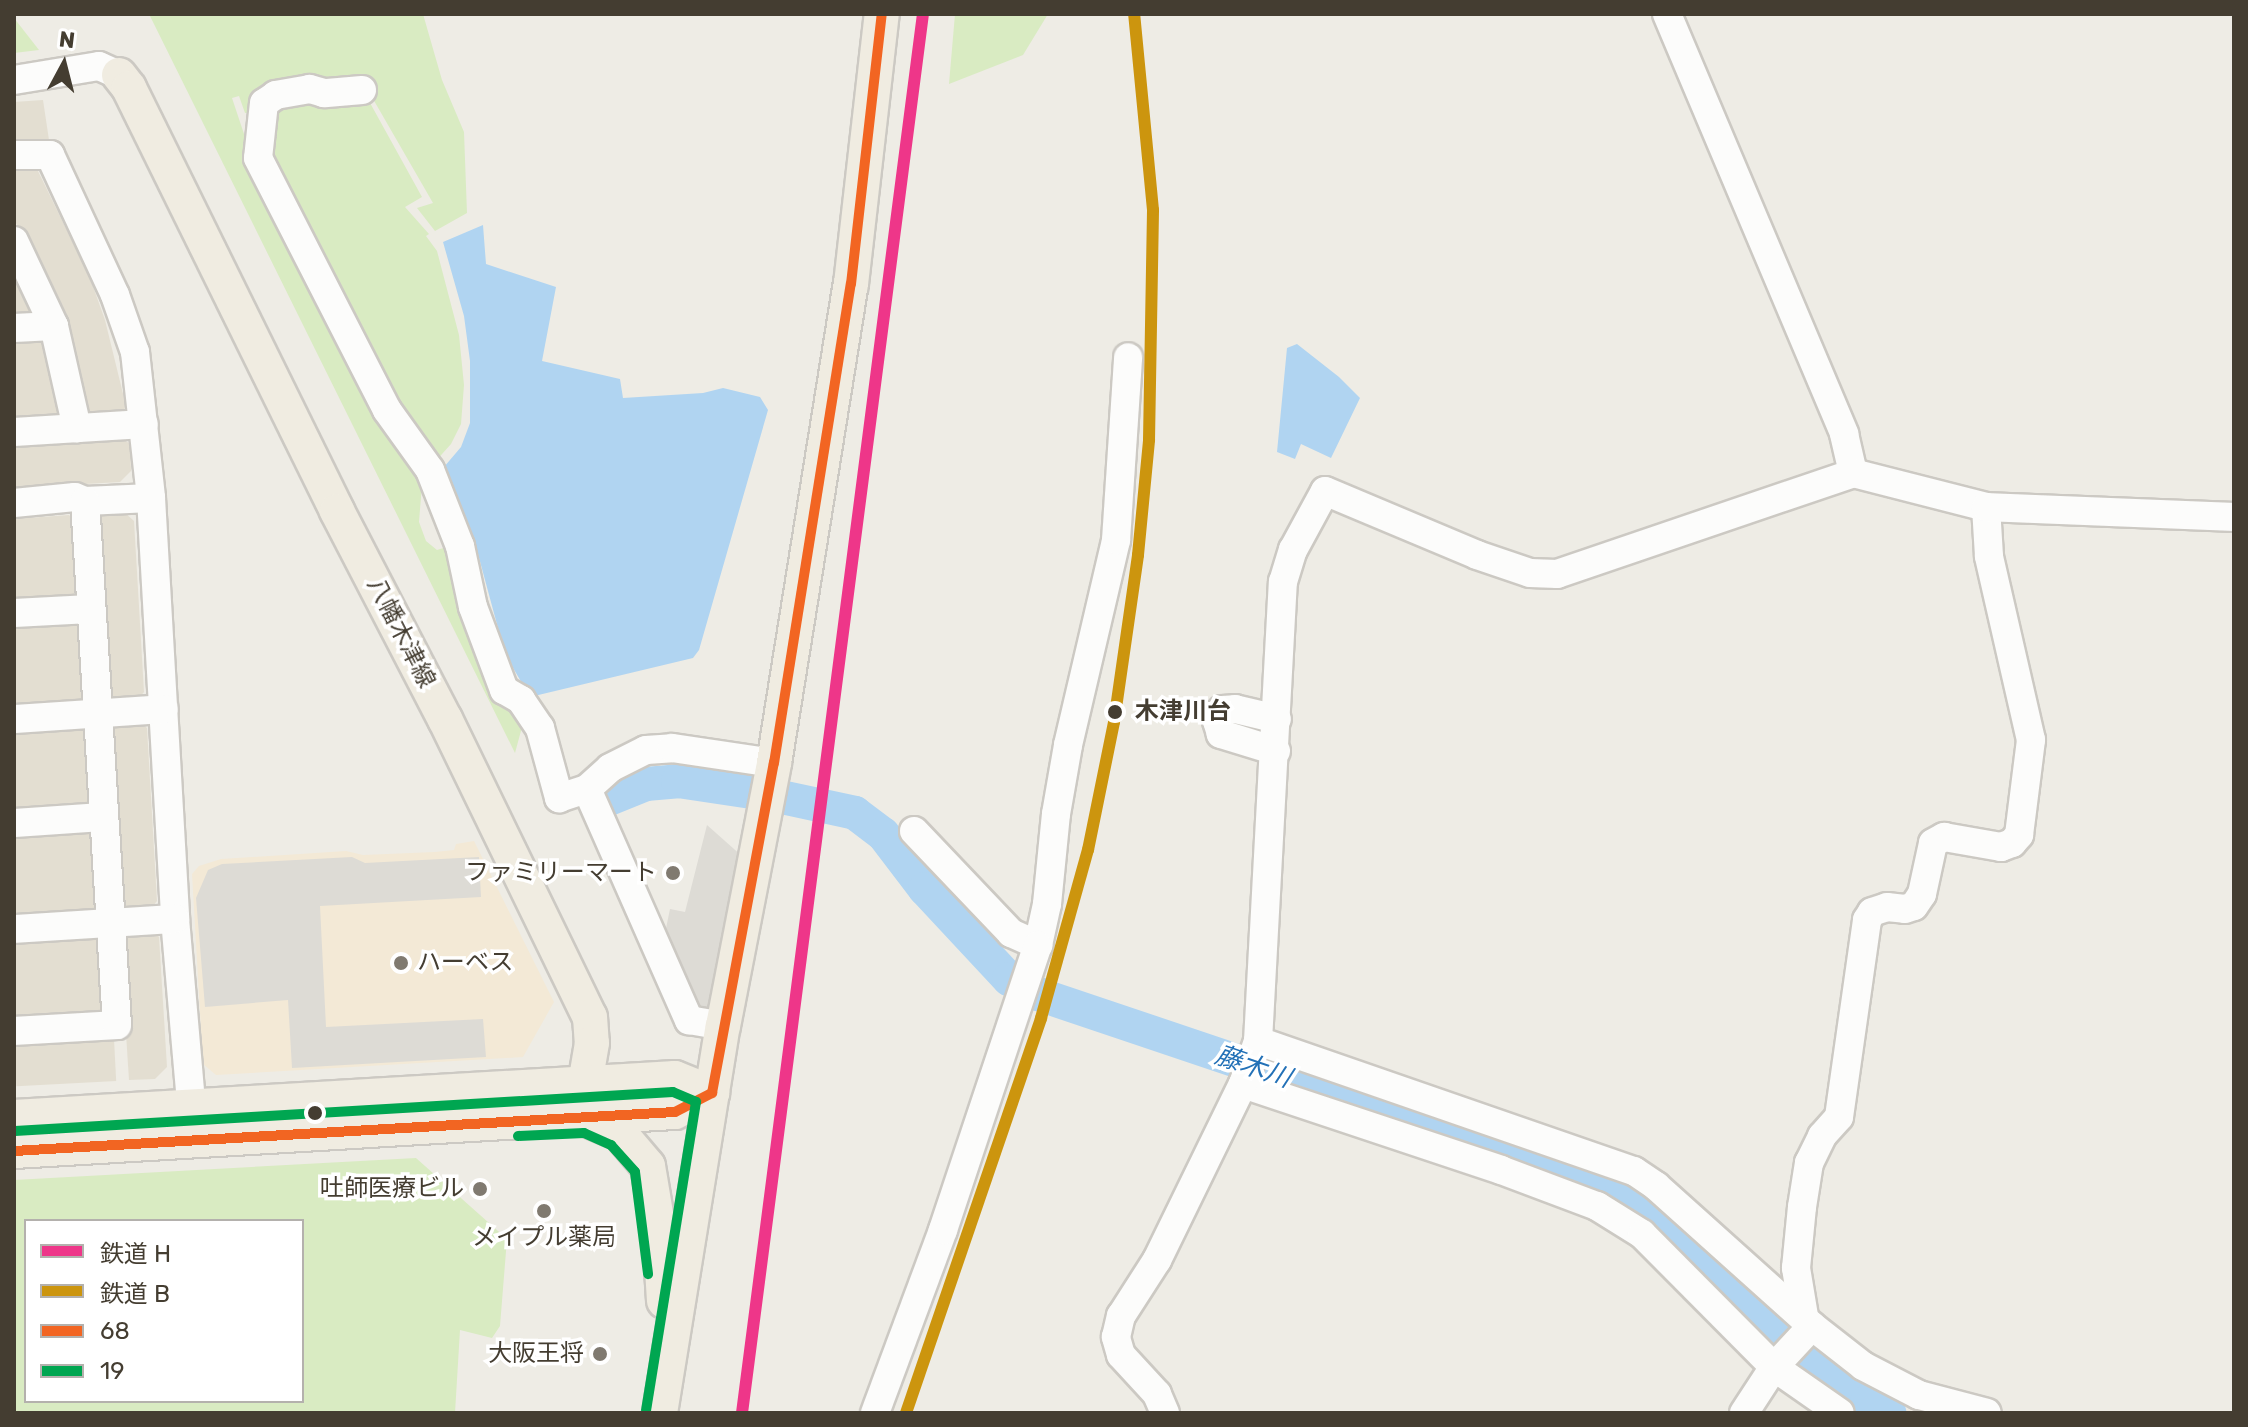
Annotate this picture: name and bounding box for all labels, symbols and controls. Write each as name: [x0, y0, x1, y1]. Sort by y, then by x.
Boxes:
north arrow: [24, 24, 104, 104]
text: N: [57, 25, 76, 54]
street label: 八幡木津線: [361, 573, 441, 693]
place label: 木津川台: [1135, 698, 1231, 726]
marker: 木津川台: [1102, 699, 1128, 725]
place label: ファミリーマート: [465, 859, 657, 887]
marker: ファミリーマート: [664, 864, 682, 882]
place label: ハーベス: [417, 949, 513, 977]
marker: ハーベス: [392, 954, 410, 972]
water label: 藤木川: [1211, 1040, 1295, 1094]
unlabelled marker: [307, 1105, 323, 1121]
place label: 吐師医療ビル: [320, 1175, 464, 1203]
marker: 吐師医療ビル: [471, 1180, 489, 1198]
marker: メイプル薬局: [535, 1202, 553, 1220]
legend: [24, 1219, 304, 1403]
place label: メイプル薬局: [472, 1224, 616, 1252]
text: 鉄道 H: [100, 1240, 171, 1268]
text: 鉄道 B: [100, 1280, 170, 1308]
text: 68: [100, 1317, 130, 1345]
place label: 大阪王将: [488, 1340, 584, 1368]
marker: 大阪王将: [591, 1345, 609, 1363]
text: 19: [100, 1357, 125, 1385]

